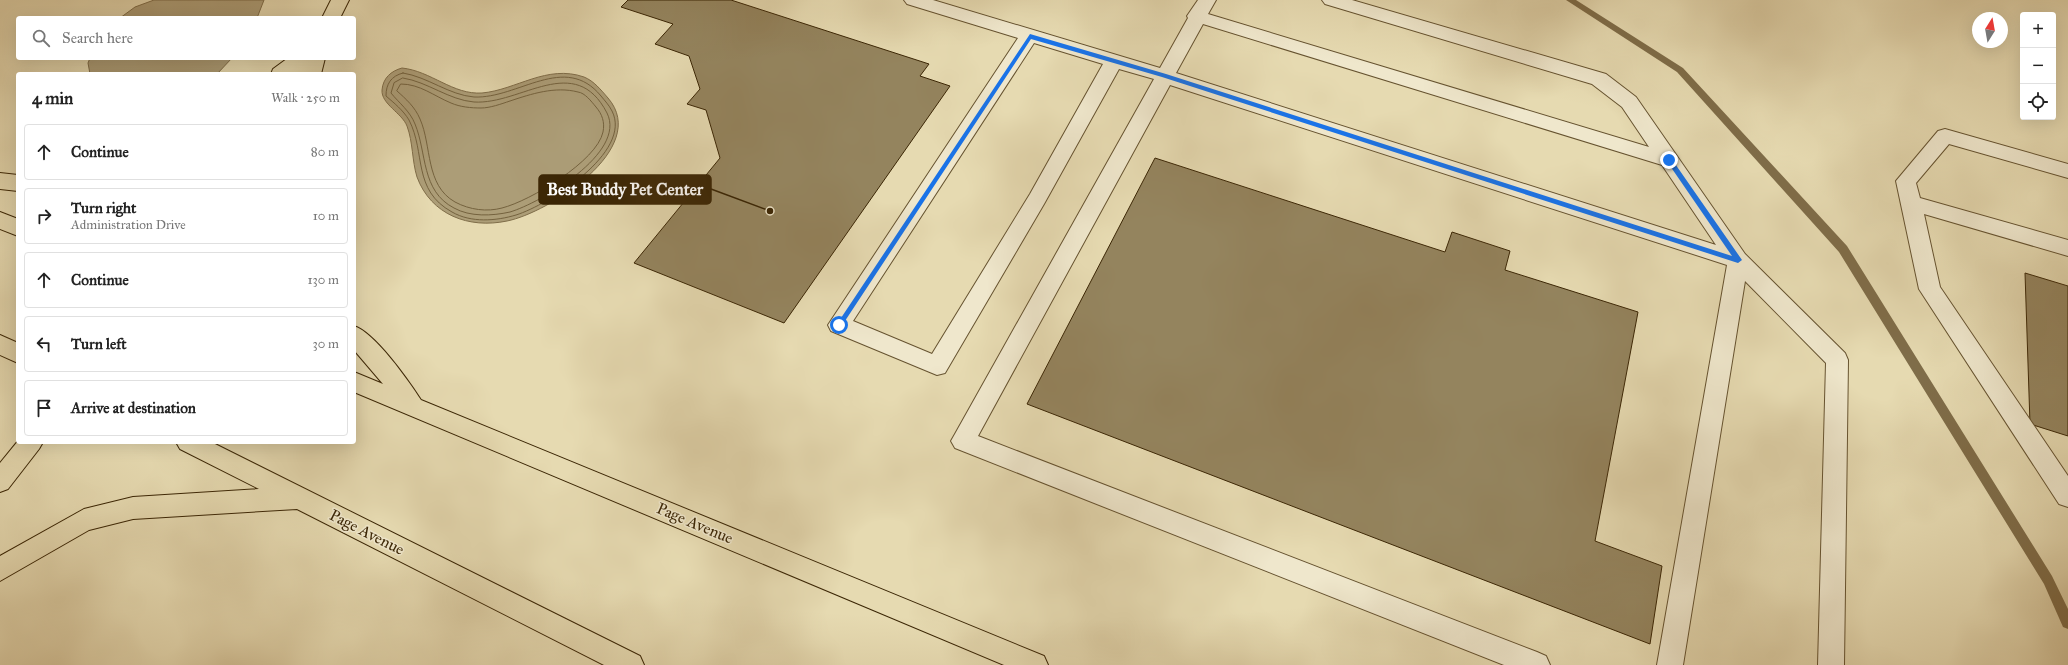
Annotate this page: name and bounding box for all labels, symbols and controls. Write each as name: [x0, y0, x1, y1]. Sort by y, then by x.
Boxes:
north arrow: [1972, 12, 2008, 48]
map controls: [2020, 12, 2056, 120]
button: +: [2020, 12, 2056, 48]
search box: [16, 16, 356, 60]
icon: search: [30, 27, 52, 49]
text: Search here: [62, 29, 133, 47]
button: −: [2020, 48, 2056, 84]
button: locate: [2020, 84, 2056, 120]
text: 4 min: [32, 88, 73, 109]
text: Walk · 250 m: [271, 90, 340, 106]
icon: ahead: [33, 141, 55, 163]
text: Continue: [71, 143, 129, 161]
text: 80 m: [311, 144, 339, 160]
route end: [1660, 151, 1678, 169]
callout: Best Buddy Pet Center: [539, 175, 711, 204]
text: Best Buddy Pet Center: [547, 179, 704, 200]
text: Turn right: [71, 199, 136, 217]
icon: right: [33, 205, 55, 227]
text: 10 m: [313, 208, 339, 224]
text: Administration Drive: [71, 217, 186, 233]
icon: ahead: [33, 269, 55, 291]
text: Continue: [71, 271, 129, 289]
text: 130 m: [307, 272, 339, 288]
route start: [830, 316, 848, 334]
icon: left: [33, 333, 55, 355]
text: Turn left: [71, 335, 127, 353]
text: 30 m: [313, 336, 339, 352]
icon: arrive: [33, 397, 55, 419]
text: Arrive at destination: [71, 399, 196, 417]
street label: Page Avenue: [654, 498, 736, 549]
street label: Page Avenue: [326, 505, 408, 560]

